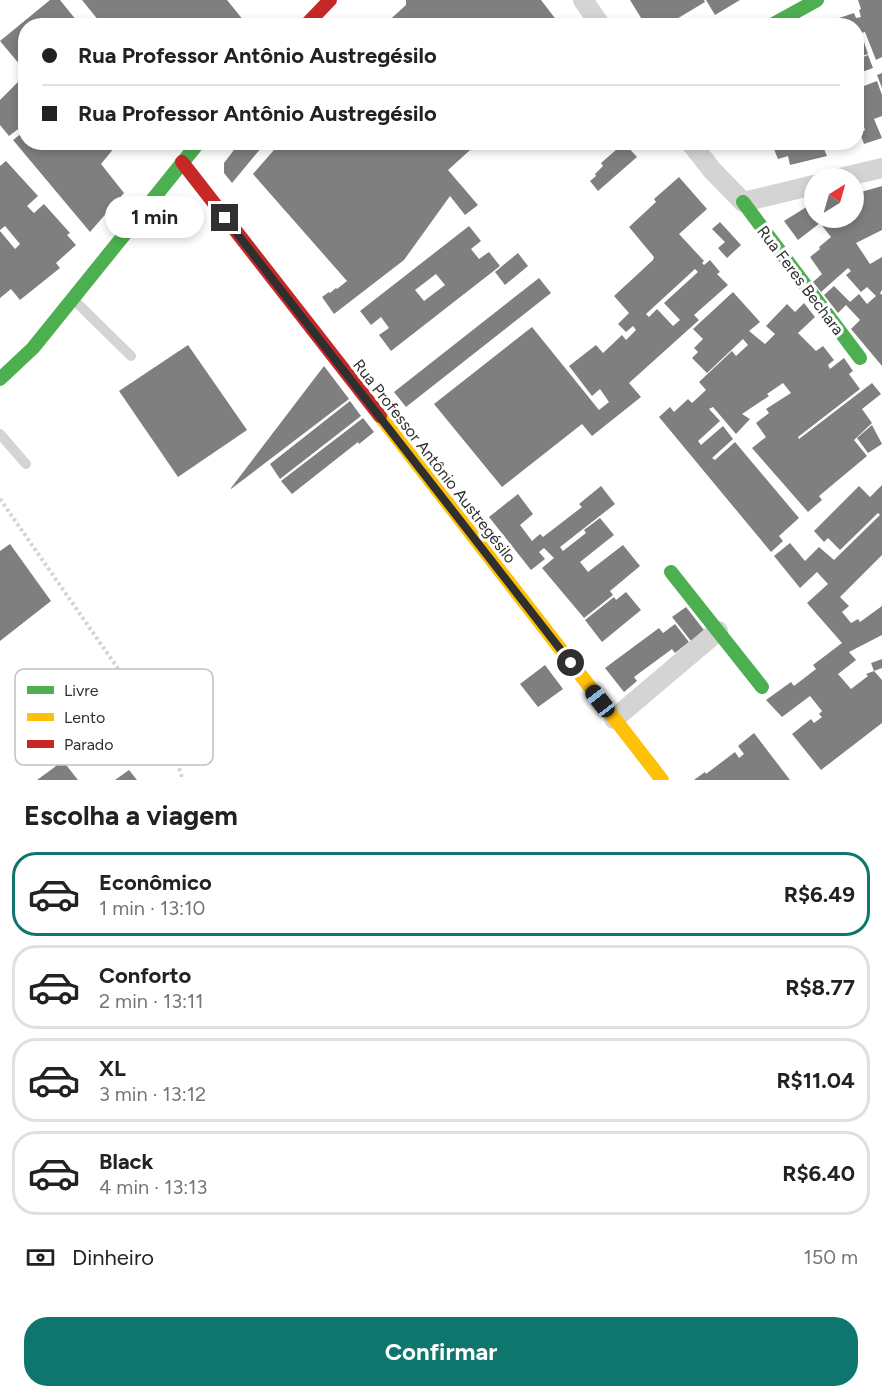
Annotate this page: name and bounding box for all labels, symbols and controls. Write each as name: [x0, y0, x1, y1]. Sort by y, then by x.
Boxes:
text: Rua Professor Antônio Austregésilo: [78, 42, 437, 69]
text: Rua Professor Antônio Austregésilo: [78, 100, 437, 127]
north arrow: [804, 168, 864, 228]
map controls: [804, 168, 864, 228]
callout: 1 min: [105, 197, 204, 239]
route end: [211, 204, 238, 231]
text: 1 min: [131, 205, 178, 229]
street label: Rua Feres Bechara: [753, 222, 848, 339]
street label: Rua Professor Antônio Austregésilo: [349, 356, 520, 567]
route start: [557, 649, 584, 676]
legend: [15, 669, 213, 765]
text: Livre: [64, 681, 99, 700]
car: [582, 681, 618, 721]
text: Lento: [64, 708, 105, 727]
text: Parado: [64, 735, 114, 754]
text: Escolha a viagem: [24, 799, 238, 832]
icon: car: [27, 867, 81, 921]
text: Econômico: [99, 869, 212, 896]
text: R$6.49: [784, 881, 855, 908]
text: 1 min · 13:10: [99, 896, 205, 920]
icon: car: [27, 960, 81, 1014]
text: Conforto: [99, 962, 191, 989]
text: R$8.77: [785, 974, 855, 1001]
text: 2 min · 13:11: [99, 989, 204, 1013]
icon: car: [27, 1053, 81, 1107]
text: XL: [99, 1055, 126, 1082]
text: R$11.04: [776, 1067, 855, 1094]
text: 3 min · 13:12: [99, 1082, 206, 1106]
icon: car: [27, 1146, 81, 1200]
text: Black: [99, 1148, 153, 1175]
text: R$6.40: [782, 1160, 855, 1187]
text: 4 min · 13:13: [99, 1175, 207, 1199]
icon: cash: [24, 1241, 57, 1274]
text: Dinheiro: [72, 1244, 154, 1271]
text: 150 m: [803, 1245, 858, 1269]
button: Confirmar: [24, 1317, 858, 1386]

